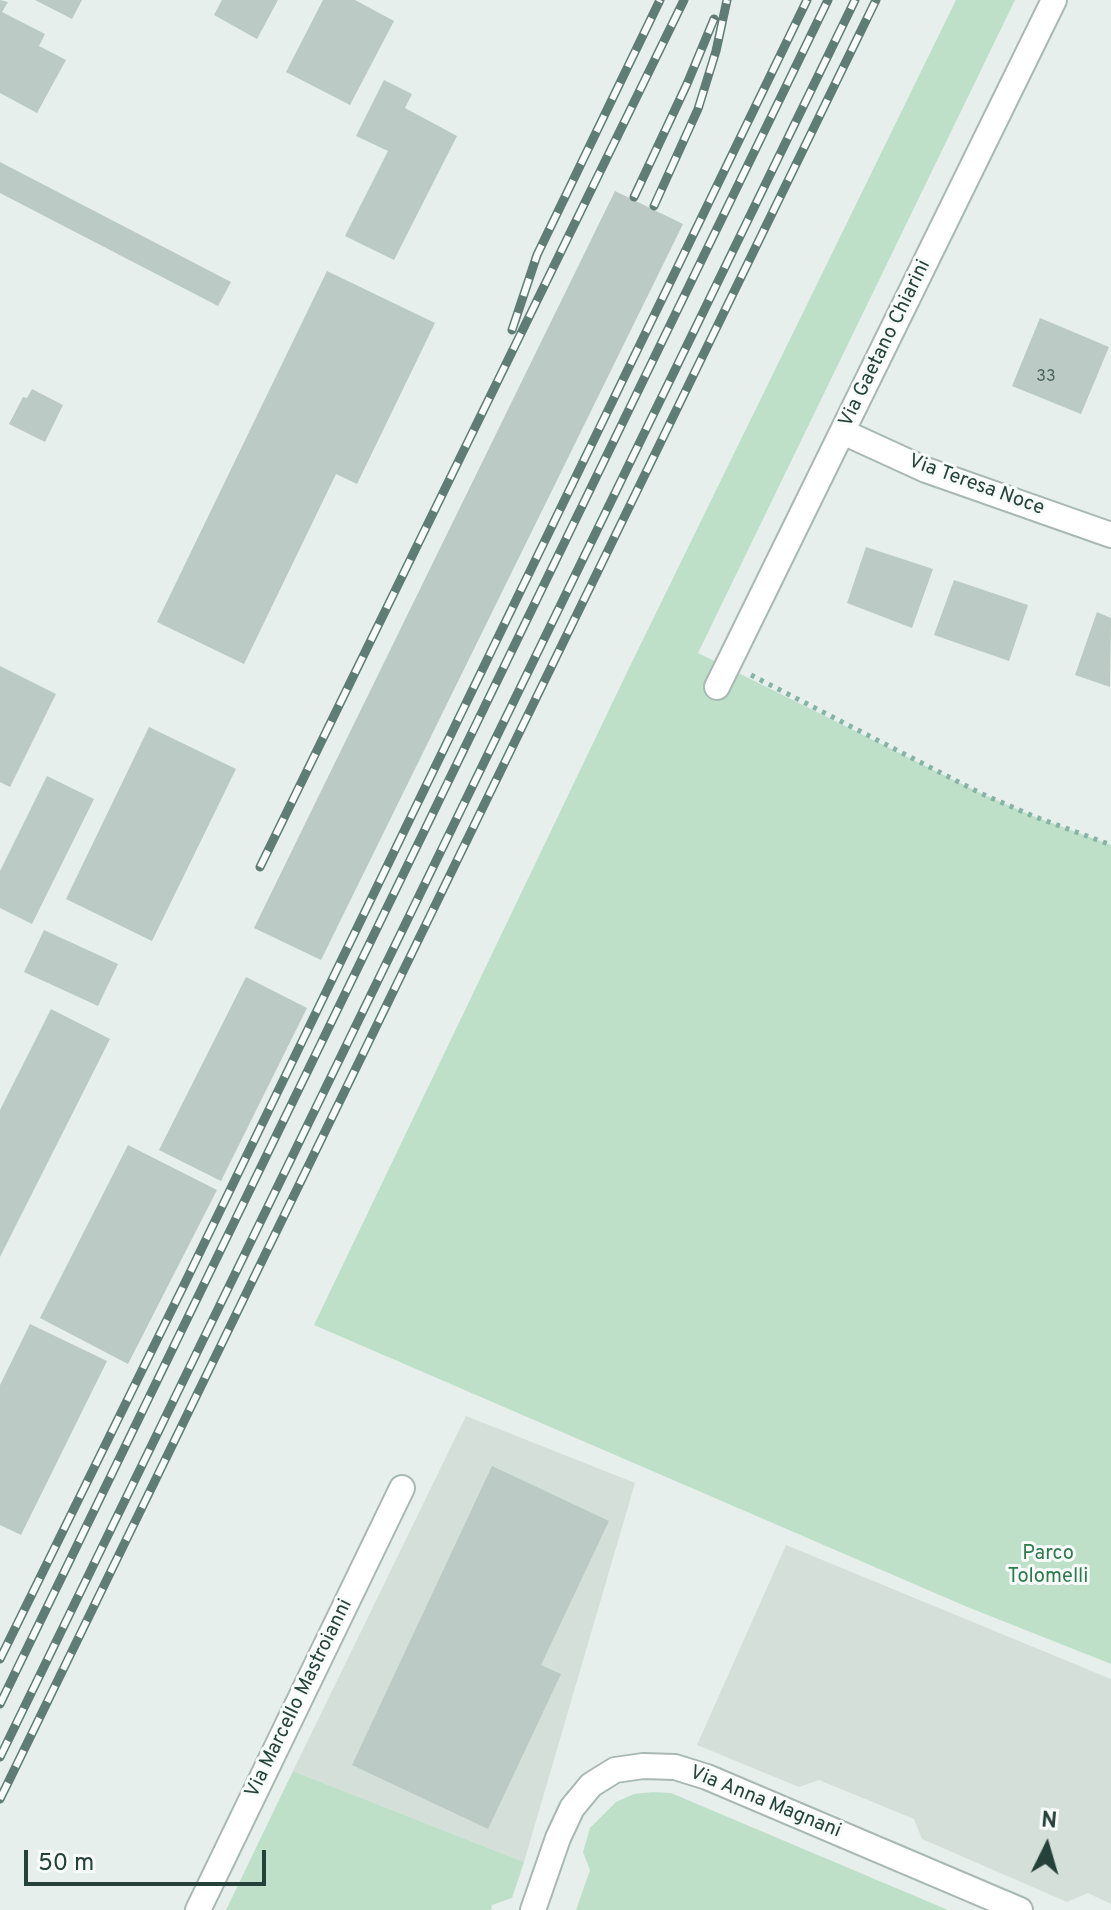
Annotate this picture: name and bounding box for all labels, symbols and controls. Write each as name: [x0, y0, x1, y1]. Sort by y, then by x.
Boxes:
street label: Via Gaetano Chiarini: [835, 256, 937, 432]
house number: 33: [1036, 368, 1056, 388]
street label: Via Teresa Noce: [905, 450, 1047, 522]
park label: Parco Tolomelli: [1008, 1543, 1088, 1590]
street label: Via Marcello Mastroianni: [241, 1596, 359, 1802]
street label: Via Anna Magnani: [686, 1762, 844, 1844]
north arrow: [1007, 1806, 1087, 1886]
text: N: [1040, 1807, 1058, 1836]
scale bar: [28, 1834, 270, 1884]
text: 50 m: [38, 1849, 94, 1879]

